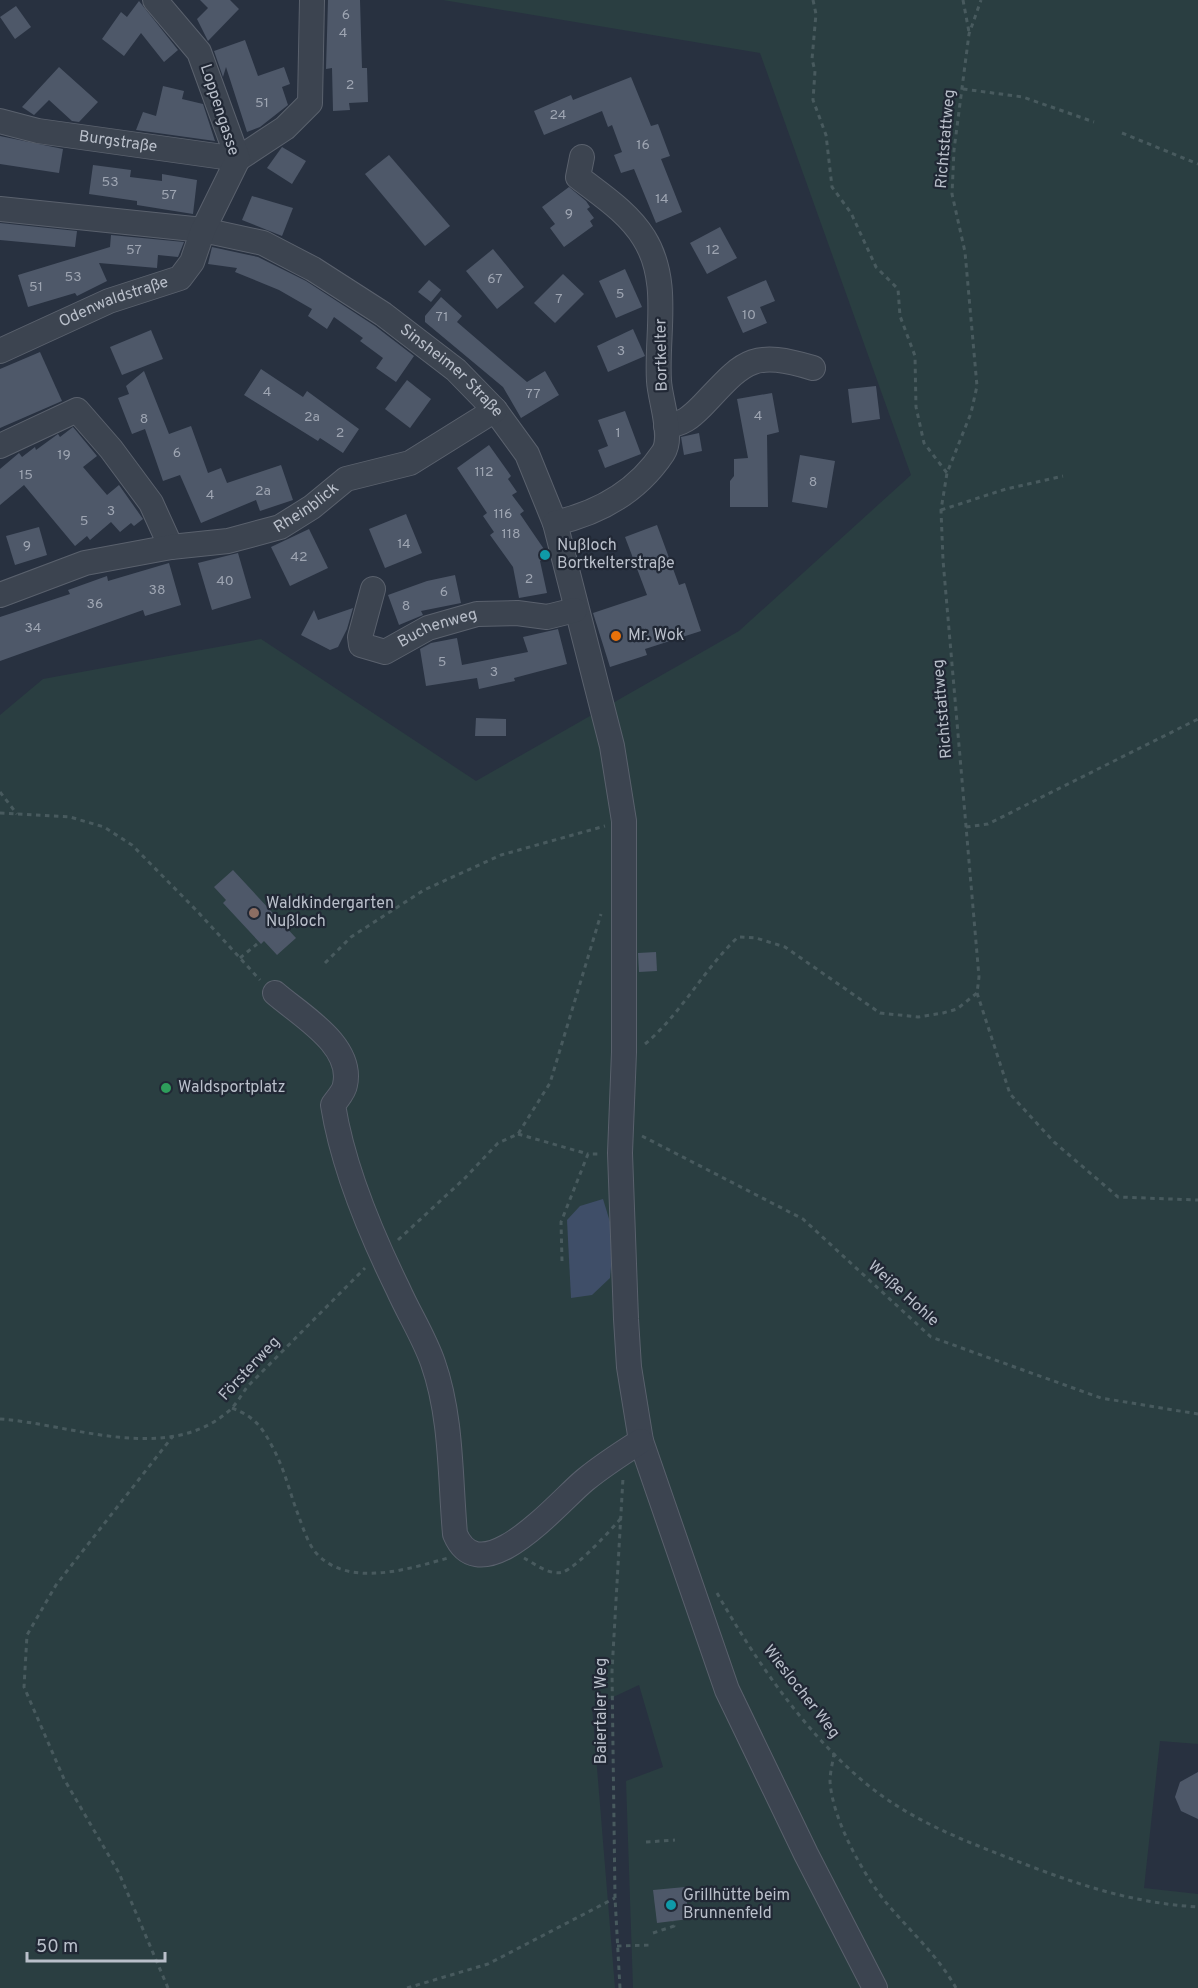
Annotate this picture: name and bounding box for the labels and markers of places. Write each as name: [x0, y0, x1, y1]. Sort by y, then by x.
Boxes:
place label: Nußloch Bortkelterstraße: [557, 536, 675, 574]
marker: Nußloch Bortkelterstraße: [538, 548, 552, 562]
place label: Mr. Wok: [628, 626, 684, 646]
marker: Mr. Wok: [609, 629, 623, 643]
place label: Waldkindergarten Nußloch: [266, 894, 394, 932]
marker: Waldkindergarten Nußloch: [247, 906, 261, 920]
place label: Waldsportplatz: [178, 1078, 286, 1098]
marker: Waldsportplatz: [159, 1081, 173, 1095]
place label: Grillhütte beim Brunnenfeld: [683, 1886, 790, 1924]
marker: Grillhütte beim Brunnenfeld: [664, 1898, 678, 1912]

